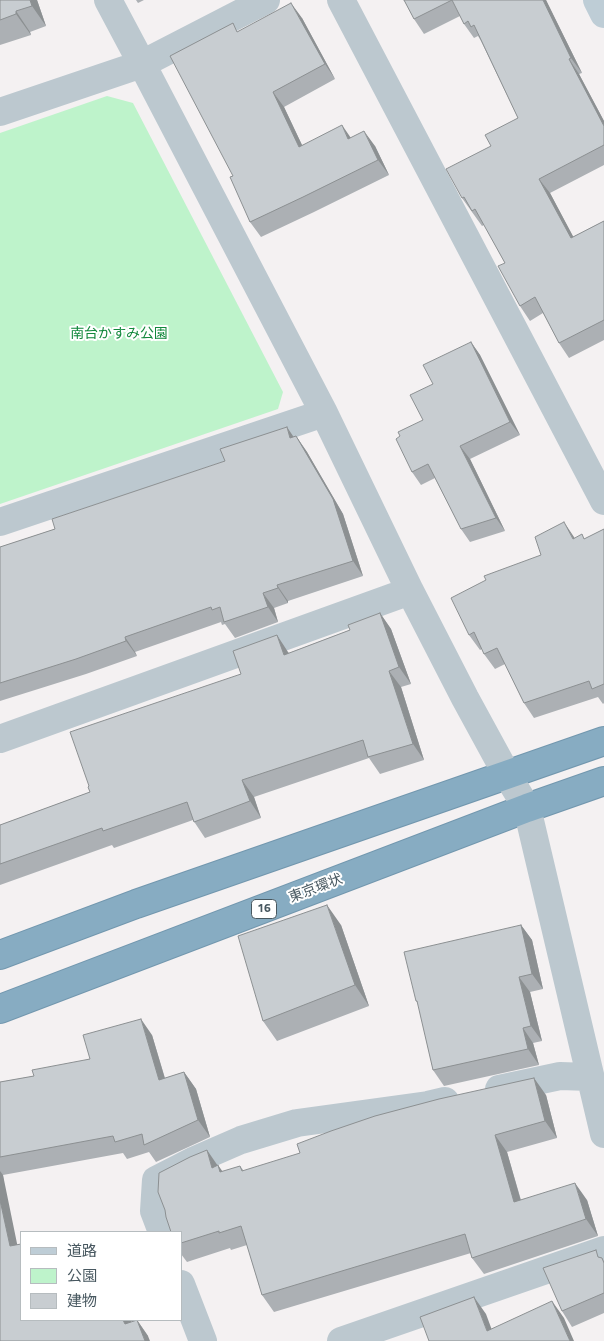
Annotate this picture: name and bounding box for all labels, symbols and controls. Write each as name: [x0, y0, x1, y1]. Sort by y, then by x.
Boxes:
park label: 南台かすみ公園: [70, 327, 168, 343]
street label: 東京環状: [287, 871, 345, 907]
road number: 16: [252, 900, 276, 919]
legend: [20, 1231, 182, 1321]
text: 道路: [67, 1239, 97, 1262]
text: 公園: [67, 1264, 97, 1287]
text: 建物: [67, 1289, 97, 1312]

